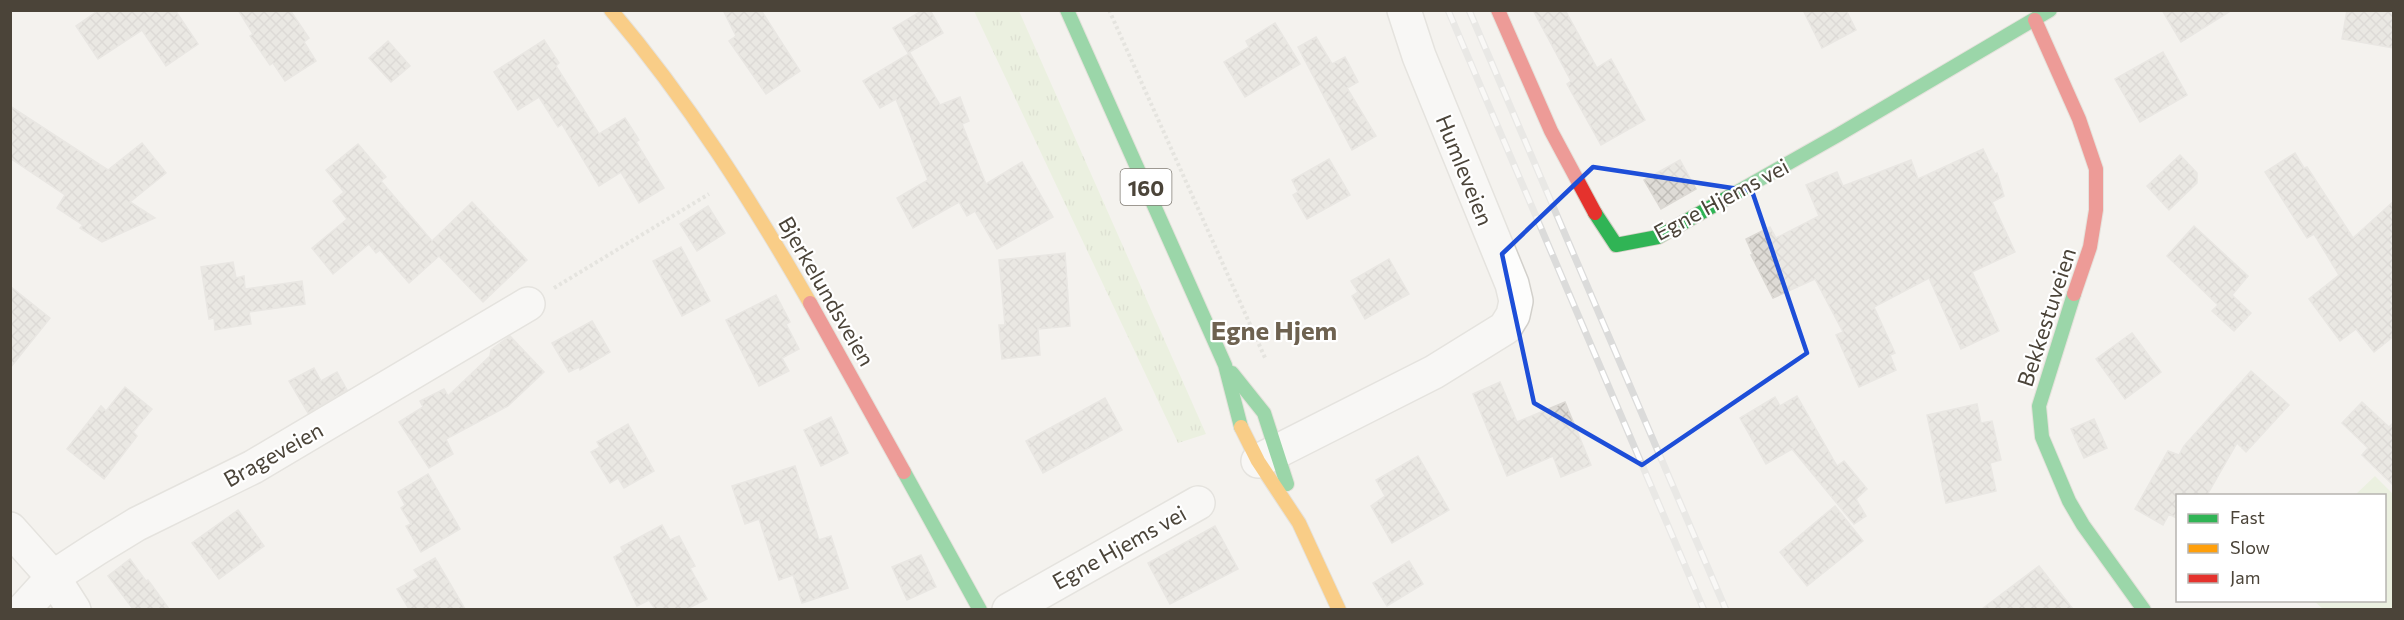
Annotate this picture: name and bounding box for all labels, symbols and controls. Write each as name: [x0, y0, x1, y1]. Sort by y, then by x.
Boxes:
street label: Humleveien: [1431, 111, 1499, 229]
street label: Egne Hjems vei: [1649, 152, 1793, 246]
road number: 160: [1120, 169, 1172, 205]
street label: Bjerkelundsveien: [773, 211, 881, 371]
street label: Bekkestuveien: [2011, 244, 2081, 390]
district label: Egne Hjem: [1211, 314, 1337, 345]
street label: Brageveien: [218, 416, 328, 492]
legend: [2176, 494, 2386, 602]
street label: Egne Hjems vei: [1047, 499, 1191, 595]
text: Fast: [2230, 506, 2265, 528]
text: Slow: [2230, 536, 2270, 558]
text: Jam: [2230, 566, 2260, 588]

